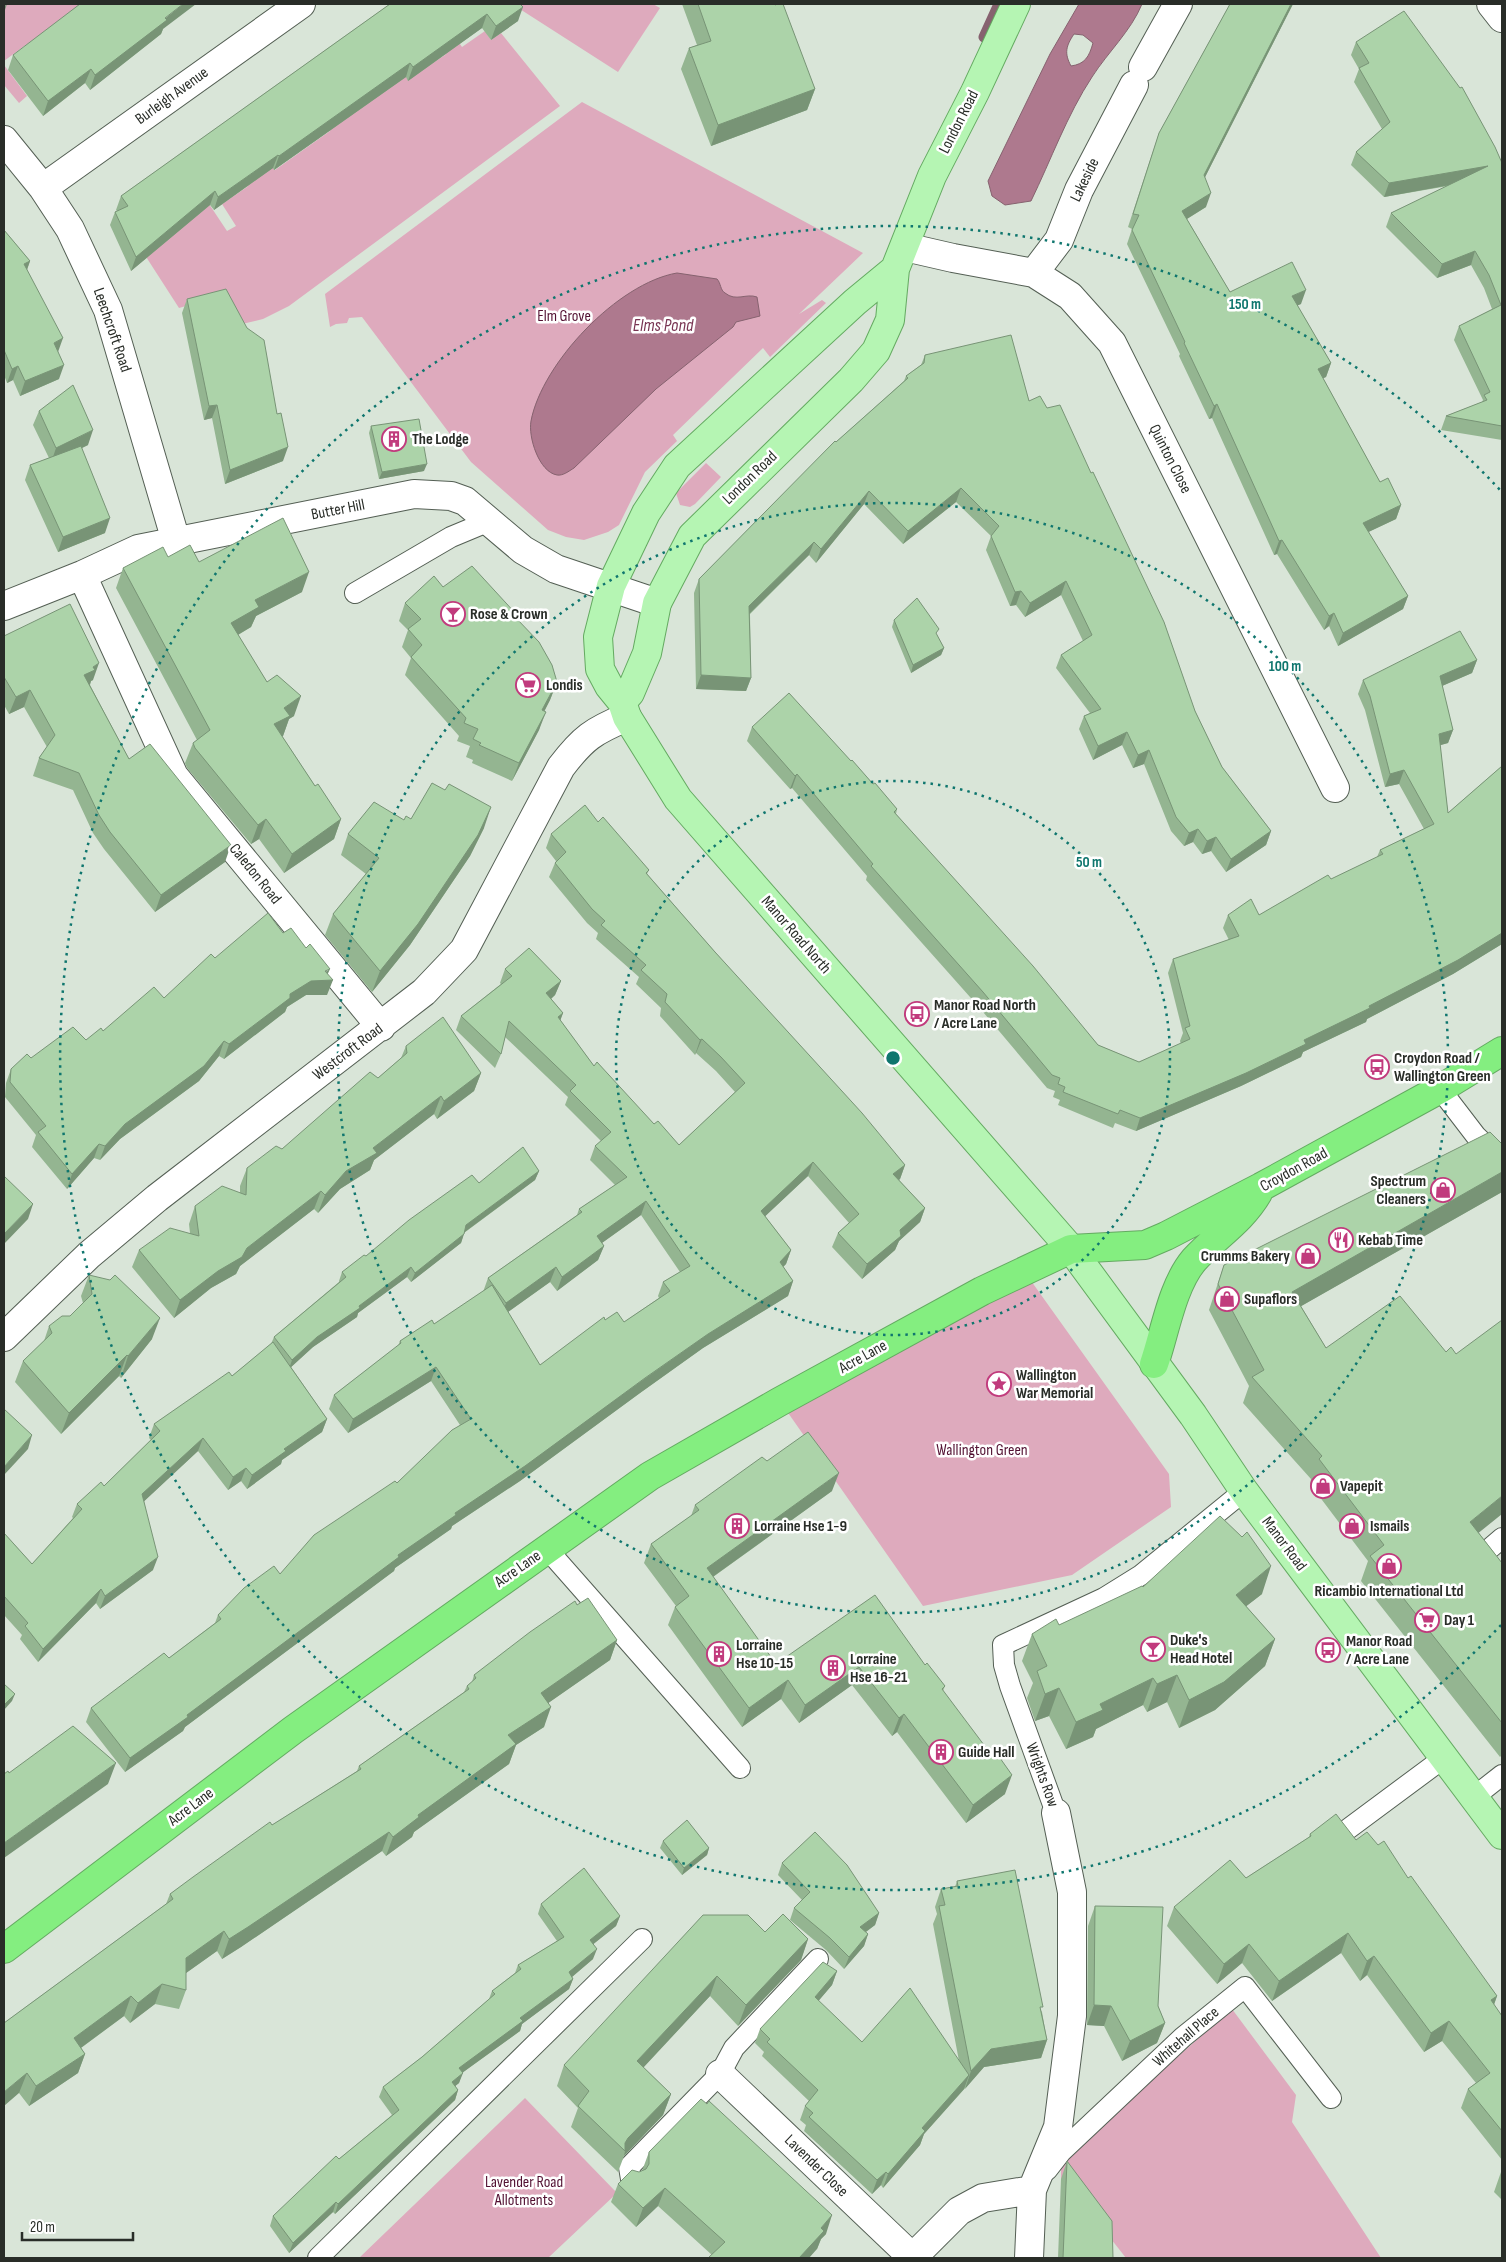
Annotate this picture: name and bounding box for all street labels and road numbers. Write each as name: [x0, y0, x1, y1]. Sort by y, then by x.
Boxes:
street label: Burleigh Avenue: [132, 63, 212, 129]
street label: London Road: [935, 87, 983, 157]
street label: Lakeside: [1066, 155, 1104, 205]
street label: Leechcroft Road: [89, 285, 135, 375]
street label: Quinton Close: [1145, 421, 1195, 497]
street label: London Road: [719, 447, 781, 509]
street label: Butter Hill: [310, 496, 366, 524]
street label: Caledon Road: [225, 840, 285, 908]
street label: Manor Road North: [757, 892, 835, 978]
street label: Westcroft Road: [309, 1019, 387, 1085]
street label: Croydon Road: [1257, 1144, 1331, 1196]
street label: Acre Lane: [835, 1336, 890, 1378]
street label: Manor Road: [1257, 1513, 1311, 1575]
street label: Acre Lane: [490, 1546, 545, 1592]
street label: Wrights Row: [1022, 1740, 1062, 1810]
street label: Acre Lane: [164, 1784, 218, 1831]
street label: Whitehall Place: [1149, 2003, 1223, 2071]
street label: Lavender Close: [780, 2131, 852, 2201]

